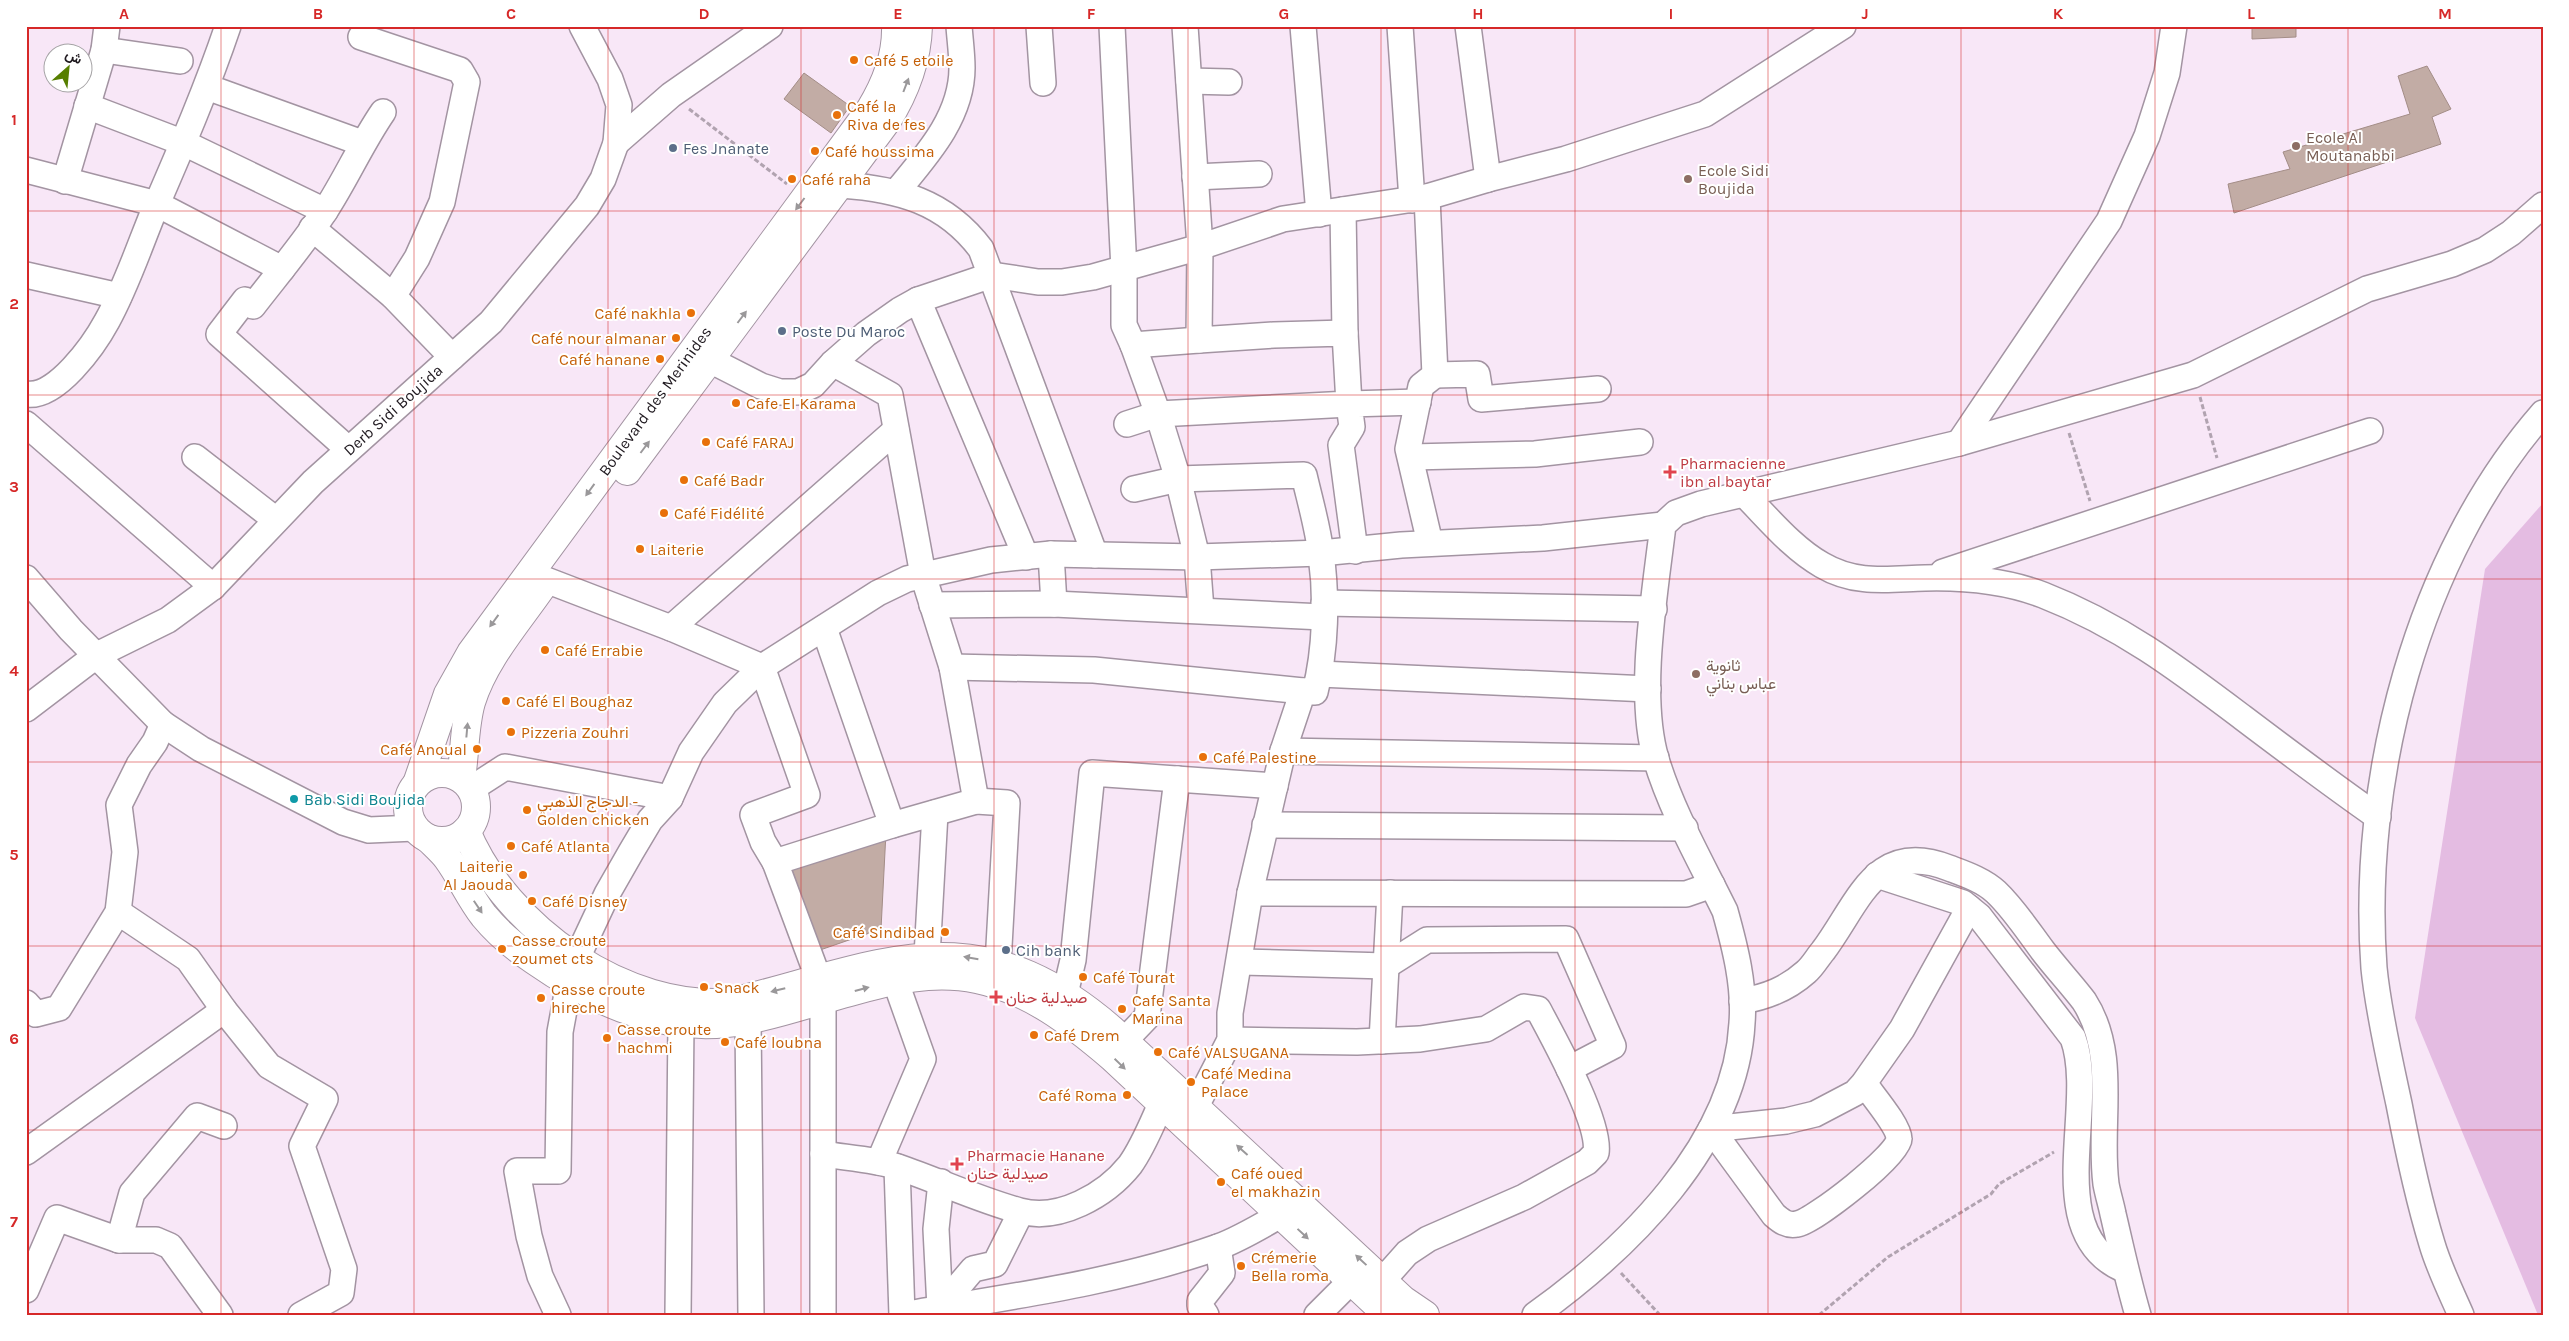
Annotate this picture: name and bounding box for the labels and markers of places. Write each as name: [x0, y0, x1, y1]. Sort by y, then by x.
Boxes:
place label: Café 5 etoile: [864, 51, 953, 70]
marker: Café 5 etoile: [848, 54, 860, 66]
place label: Café la Riva de fes: [847, 97, 926, 134]
marker: Café la Riva de fes: [831, 109, 843, 121]
place label: Ecole Al Moutanabbi: [2306, 128, 2395, 165]
place label: Fes Jnanate: [683, 139, 769, 158]
marker: Ecole Al Moutanabbi: [2290, 140, 2302, 152]
marker: Fes Jnanate: [667, 142, 679, 154]
place label: Café houssima: [825, 142, 935, 161]
marker: Café houssima: [809, 145, 821, 157]
place label: Ecole Sidi Boujida: [1698, 161, 1769, 198]
place label: Café raha: [802, 170, 871, 189]
marker: Café raha: [786, 173, 798, 185]
marker: Ecole Sidi Boujida: [1682, 173, 1694, 185]
place label: Café nakhla: [594, 304, 681, 323]
marker: Café nakhla: [685, 307, 697, 319]
place label: Poste Du Maroc: [792, 322, 905, 341]
marker: Poste Du Maroc: [776, 325, 788, 337]
place label: Café nour almanar: [531, 329, 666, 348]
marker: Café nour almanar: [670, 332, 682, 344]
place label: Café hanane: [559, 350, 650, 369]
marker: Café hanane: [654, 353, 666, 365]
place label: Cafe El Karama: [746, 394, 856, 413]
marker: Cafe El Karama: [730, 397, 742, 409]
place label: Café FARAJ: [716, 433, 794, 452]
marker: Café FARAJ: [700, 436, 712, 448]
place label: Pharmacienne ibn al baytar: [1680, 454, 1786, 491]
marker: Pharmacienne ibn al baytar: [1664, 466, 1676, 478]
place label: Café Badr: [694, 471, 764, 490]
marker: Café Badr: [678, 474, 690, 486]
place label: Café Fidélité: [674, 504, 764, 523]
marker: Café Fidélité: [658, 507, 670, 519]
place label: Laiterie: [650, 540, 704, 559]
marker: Laiterie: [634, 543, 646, 555]
place label: Café Errabie: [555, 641, 643, 660]
marker: Café Errabie: [539, 644, 551, 656]
place label: ثانوية عباس بناني: [1706, 656, 1776, 697]
marker: ثانوية عباس بناني: [1690, 668, 1702, 680]
place label: Café El Boughaz: [516, 692, 633, 711]
marker: Café El Boughaz: [500, 695, 512, 707]
place label: Pizzeria Zouhri: [521, 723, 629, 742]
marker: Pizzeria Zouhri: [505, 726, 517, 738]
place label: Café Anoual: [380, 740, 467, 759]
marker: Café Anoual: [471, 743, 483, 755]
place label: Café Palestine: [1213, 748, 1317, 767]
marker: Café Palestine: [1197, 751, 1209, 763]
place label: Bab Sidi Boujida: [304, 790, 425, 809]
place label: الدجاج الذهبي - Golden chicken: [537, 792, 650, 829]
marker: Bab Sidi Boujida: [288, 793, 300, 805]
marker: الدجاج الذهبي - Golden chicken: [521, 804, 533, 816]
place label: Café Atlanta: [521, 837, 610, 856]
marker: Café Atlanta: [505, 840, 517, 852]
place label: Laiterie Al Jaouda: [444, 857, 513, 894]
marker: Laiterie Al Jaouda: [517, 869, 529, 881]
place label: Café Disney: [542, 892, 628, 911]
marker: Café Disney: [526, 895, 538, 907]
place label: Café Sindibad: [833, 923, 935, 942]
marker: Café Sindibad: [939, 926, 951, 938]
place label: Casse croute zoumet cts: [512, 931, 606, 968]
place label: Cih bank: [1016, 941, 1081, 960]
marker: Casse croute zoumet cts: [496, 943, 508, 955]
marker: Cih bank: [1000, 944, 1012, 956]
place label: Café Tourat: [1093, 968, 1175, 987]
marker: Café Tourat: [1077, 971, 1089, 983]
place label: Snack: [714, 978, 759, 997]
place label: Casse croute hireche: [551, 980, 645, 1017]
marker: Snack: [698, 981, 710, 993]
place label: صيدلية حنان: [1006, 988, 1087, 1007]
marker: صيدلية حنان: [990, 991, 1002, 1003]
place label: Cafe Santa Marina: [1132, 991, 1211, 1028]
marker: Casse croute hireche: [535, 992, 547, 1004]
marker: Cafe Santa Marina: [1116, 1003, 1128, 1015]
place label: Casse croute hachmi: [617, 1020, 711, 1057]
place label: Café Drem: [1044, 1026, 1120, 1045]
marker: Café Drem: [1028, 1029, 1040, 1041]
marker: Casse croute hachmi: [601, 1032, 613, 1044]
place label: Café loubna: [735, 1033, 822, 1052]
marker: Café loubna: [719, 1036, 731, 1048]
place label: Café VALSUGANA: [1168, 1043, 1289, 1062]
marker: Café VALSUGANA: [1152, 1046, 1164, 1058]
place label: Café Medina Palace: [1201, 1064, 1292, 1101]
marker: Café Medina Palace: [1185, 1076, 1197, 1088]
place label: Café Roma: [1039, 1086, 1117, 1105]
marker: Café Roma: [1121, 1089, 1133, 1101]
place label: Pharmacie Hanane صيدلية حنان: [967, 1146, 1105, 1183]
marker: Pharmacie Hanane صيدلية حنان: [951, 1158, 963, 1170]
place label: Café oued el makhazin: [1231, 1164, 1321, 1201]
marker: Café oued el makhazin: [1215, 1176, 1227, 1188]
place label: Crémerie Bella roma: [1251, 1248, 1329, 1285]
marker: Crémerie Bella roma: [1235, 1260, 1247, 1272]

